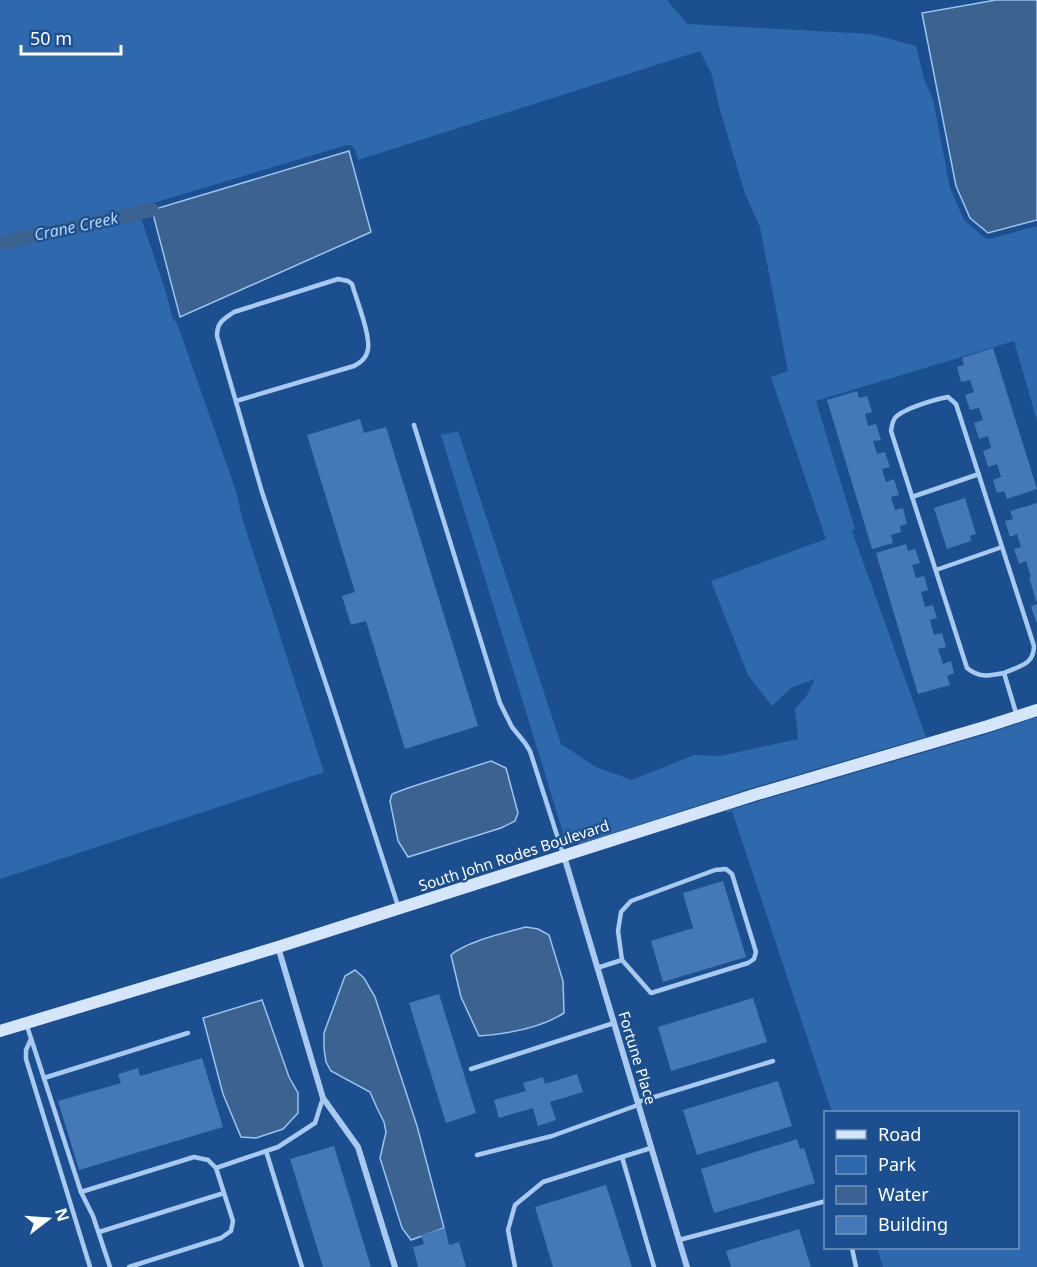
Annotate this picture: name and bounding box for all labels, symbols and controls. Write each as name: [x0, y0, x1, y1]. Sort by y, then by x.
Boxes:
scale bar: [21, 18, 122, 56]
text: 50 m: [30, 26, 72, 50]
water label: Crane Creek: [32, 206, 121, 246]
street label: South John Rodes Boulevard: [416, 815, 612, 895]
street label: Fortune Place: [614, 1009, 662, 1107]
legend: [824, 1111, 1019, 1249]
text: Road: [878, 1122, 921, 1146]
text: Park: [878, 1152, 916, 1176]
text: Water: [878, 1182, 929, 1206]
north arrow: [18, 1189, 78, 1249]
text: N: [50, 1205, 75, 1224]
text: Building: [878, 1212, 948, 1236]

